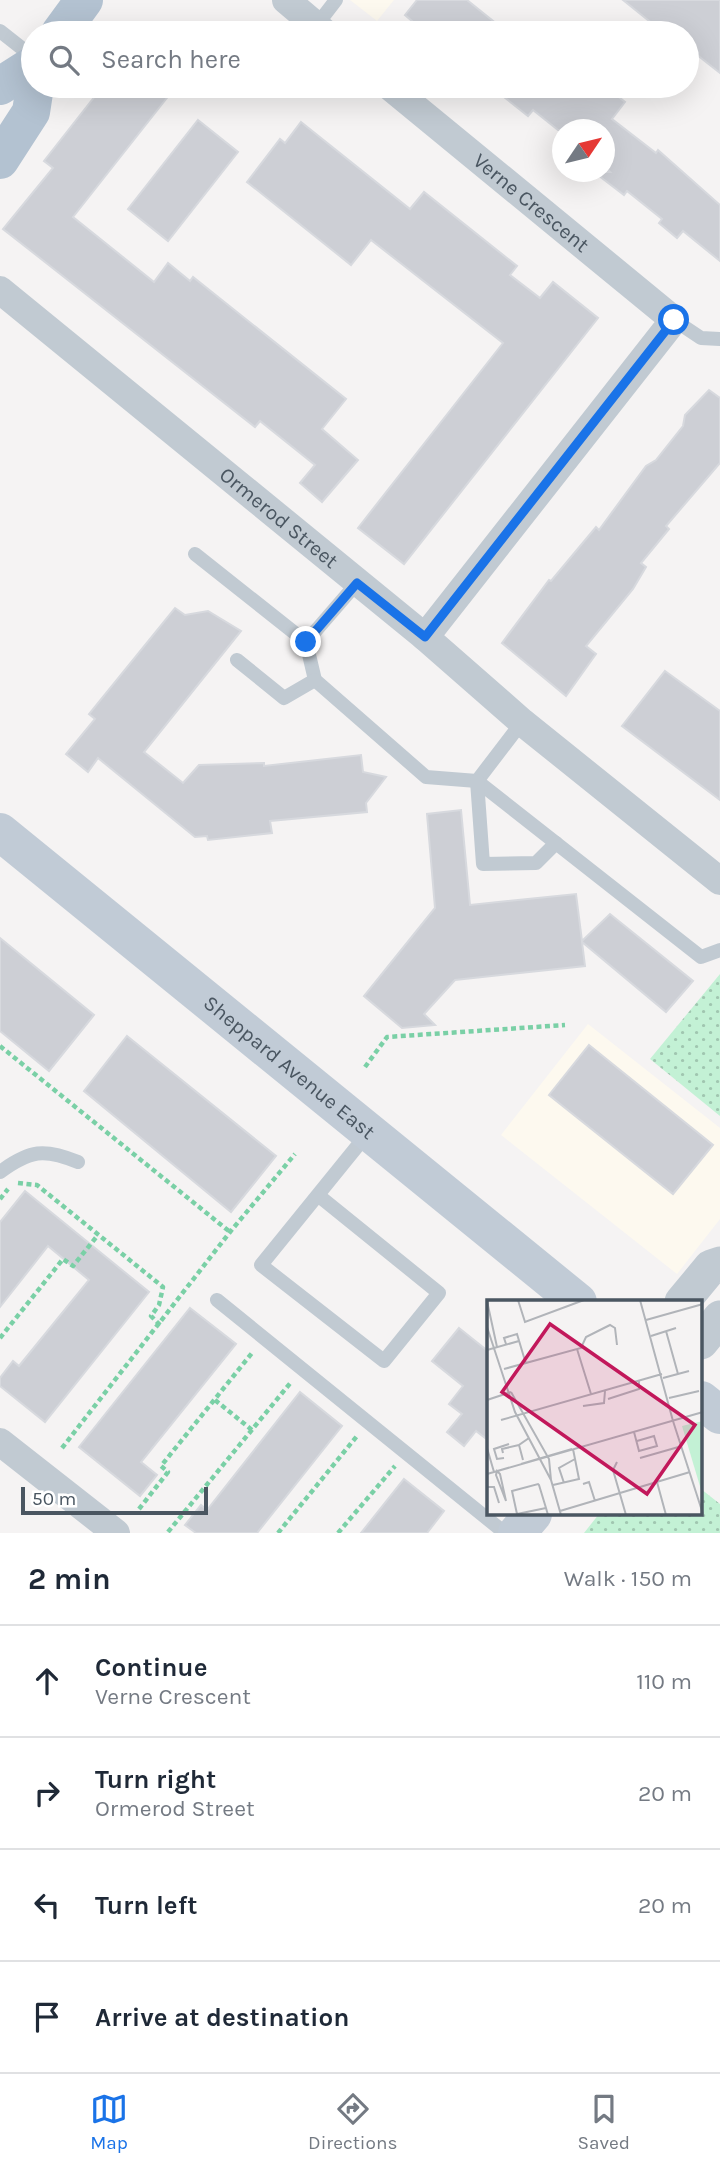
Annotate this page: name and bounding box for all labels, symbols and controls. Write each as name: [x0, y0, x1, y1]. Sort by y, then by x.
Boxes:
search box: [21, 21, 699, 98]
icon: search: [45, 41, 83, 79]
text: Search here: [101, 44, 241, 75]
north arrow: [552, 119, 615, 182]
street label: Verne Crescent: [469, 148, 594, 257]
route start: [658, 304, 689, 335]
street label: Ormerod Street: [215, 462, 343, 573]
route end: [290, 626, 321, 657]
street label: Sheppard Avenue East: [199, 991, 380, 1144]
inset map: [487, 1300, 702, 1516]
scale bar: [21, 1484, 208, 1516]
text: 50 m: [32, 1488, 76, 1510]
text: 2 min: [28, 1561, 111, 1597]
text: Walk · 150 m: [564, 1565, 692, 1592]
text: Continue: [95, 1652, 207, 1683]
icon: ahead: [28, 1662, 66, 1700]
text: 110 m: [636, 1668, 692, 1695]
text: Verne Crescent: [95, 1683, 251, 1710]
text: Turn right: [95, 1764, 216, 1795]
icon: right: [28, 1774, 66, 1812]
text: 20 m: [638, 1780, 692, 1807]
text: Ormerod Street: [95, 1795, 255, 1822]
icon: left: [28, 1886, 66, 1924]
text: Turn left: [95, 1890, 197, 1921]
text: 20 m: [638, 1892, 692, 1919]
icon: arrive: [28, 1998, 66, 2036]
text: Arrive at destination: [95, 2002, 349, 2033]
tab: Map: [90, 2090, 128, 2154]
tab: Directions: [308, 2090, 397, 2154]
tab: Saved: [577, 2090, 630, 2154]

